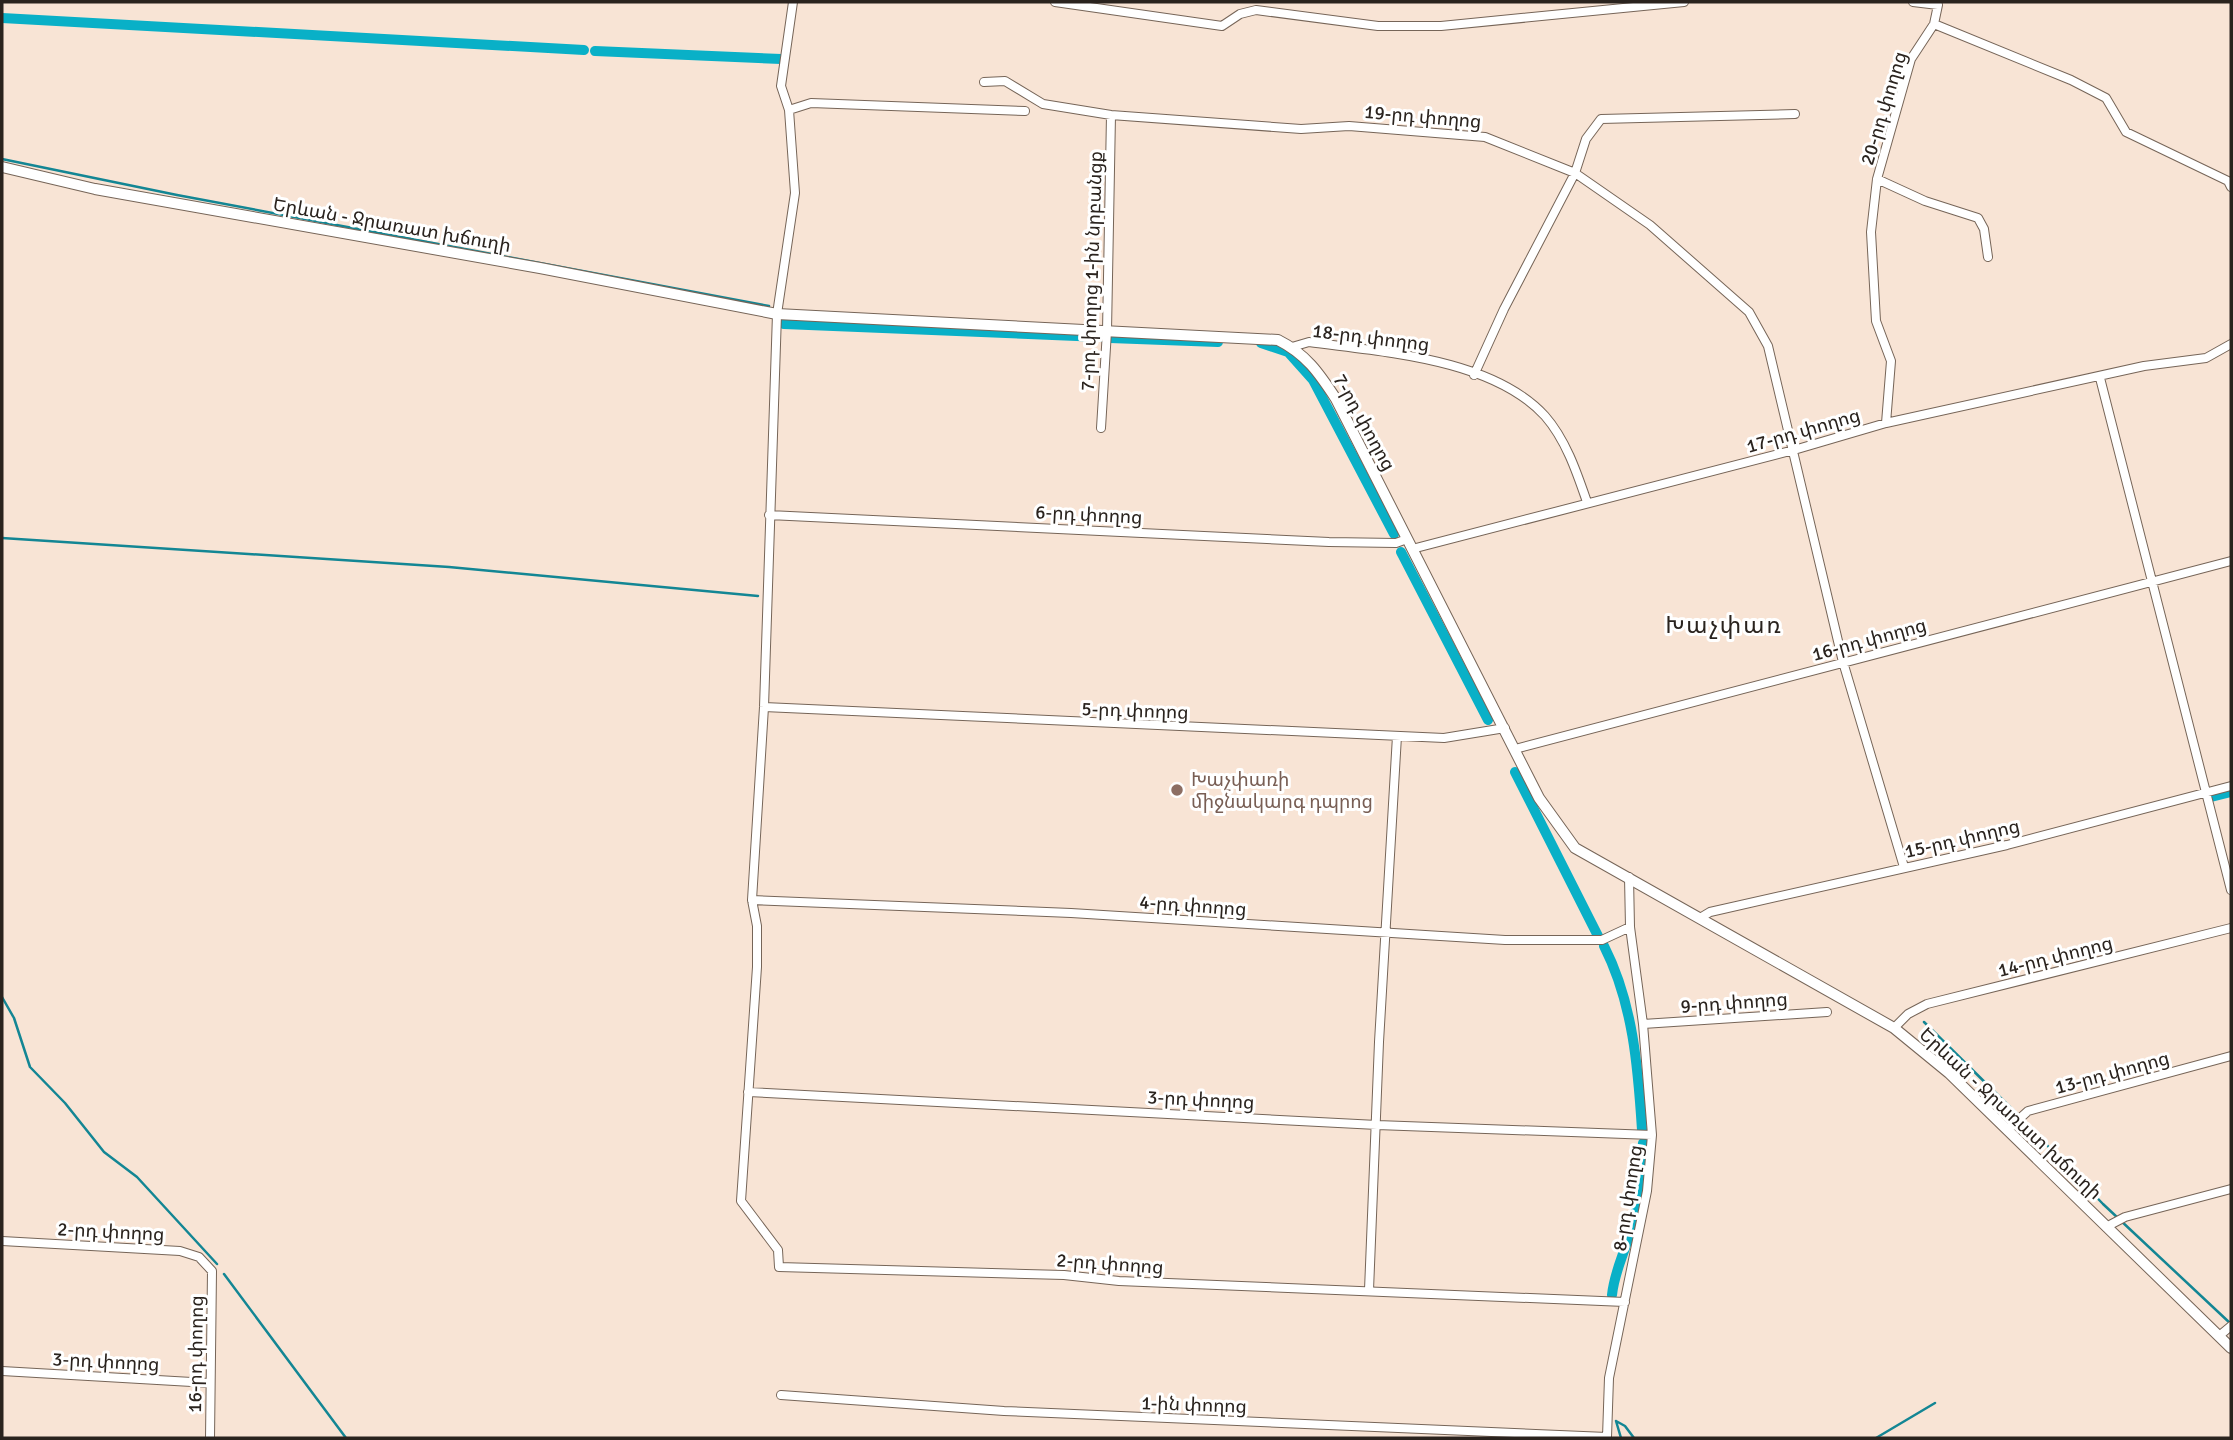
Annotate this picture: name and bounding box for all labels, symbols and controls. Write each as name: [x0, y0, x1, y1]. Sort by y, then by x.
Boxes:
street label: 20-րդ փողոց: [1855, 49, 1913, 168]
street label: 19-րդ փողոց: [1363, 100, 1483, 134]
street label: 7-րդ փողոց 1-ին նրբանցք: [1076, 151, 1108, 391]
street label: Երևան - Ջրառատ խճուղի: [271, 192, 513, 258]
street label: 18-րդ փողոց: [1311, 319, 1431, 357]
street label: 7-րդ փողոց: [1328, 370, 1401, 475]
street label: 17-րդ փողոց: [1743, 403, 1863, 459]
street label: 6-րդ փողոց: [1035, 500, 1143, 530]
district label: Խաչփառ: [1665, 611, 1783, 640]
street label: 16-րդ փողոց: [1809, 613, 1929, 667]
street label: 5-րդ փողոց: [1081, 697, 1189, 725]
place label: Խաչփառի միջնակարգ դպրոց: [1191, 768, 1373, 814]
marker: Խաչփառի միջնակարգ դպրոց: [1169, 782, 1185, 798]
street label: 15-րդ փողոց: [1902, 814, 2022, 864]
street label: 4-րդ փողոց: [1139, 890, 1247, 922]
street label: 14-րդ փողոց: [1995, 931, 2115, 983]
street label: 9-րդ փողոց: [1680, 987, 1788, 1019]
street label: Երևան - Ջրառատ խճուղի: [1914, 1023, 2107, 1205]
street label: 13-րդ փողոց: [2052, 1046, 2172, 1100]
street label: 3-րդ փողոց: [1147, 1085, 1255, 1115]
street label: 8-րդ փողոց: [1608, 1143, 1648, 1253]
street label: 2-րդ փողոց: [57, 1217, 165, 1247]
street label: 2-րդ փողոց: [1056, 1248, 1164, 1280]
street label: 16-րդ փողոց: [183, 1295, 209, 1413]
street label: 3-րդ փողոց: [52, 1347, 160, 1377]
street label: 1-ին փողոց: [1141, 1391, 1247, 1419]

